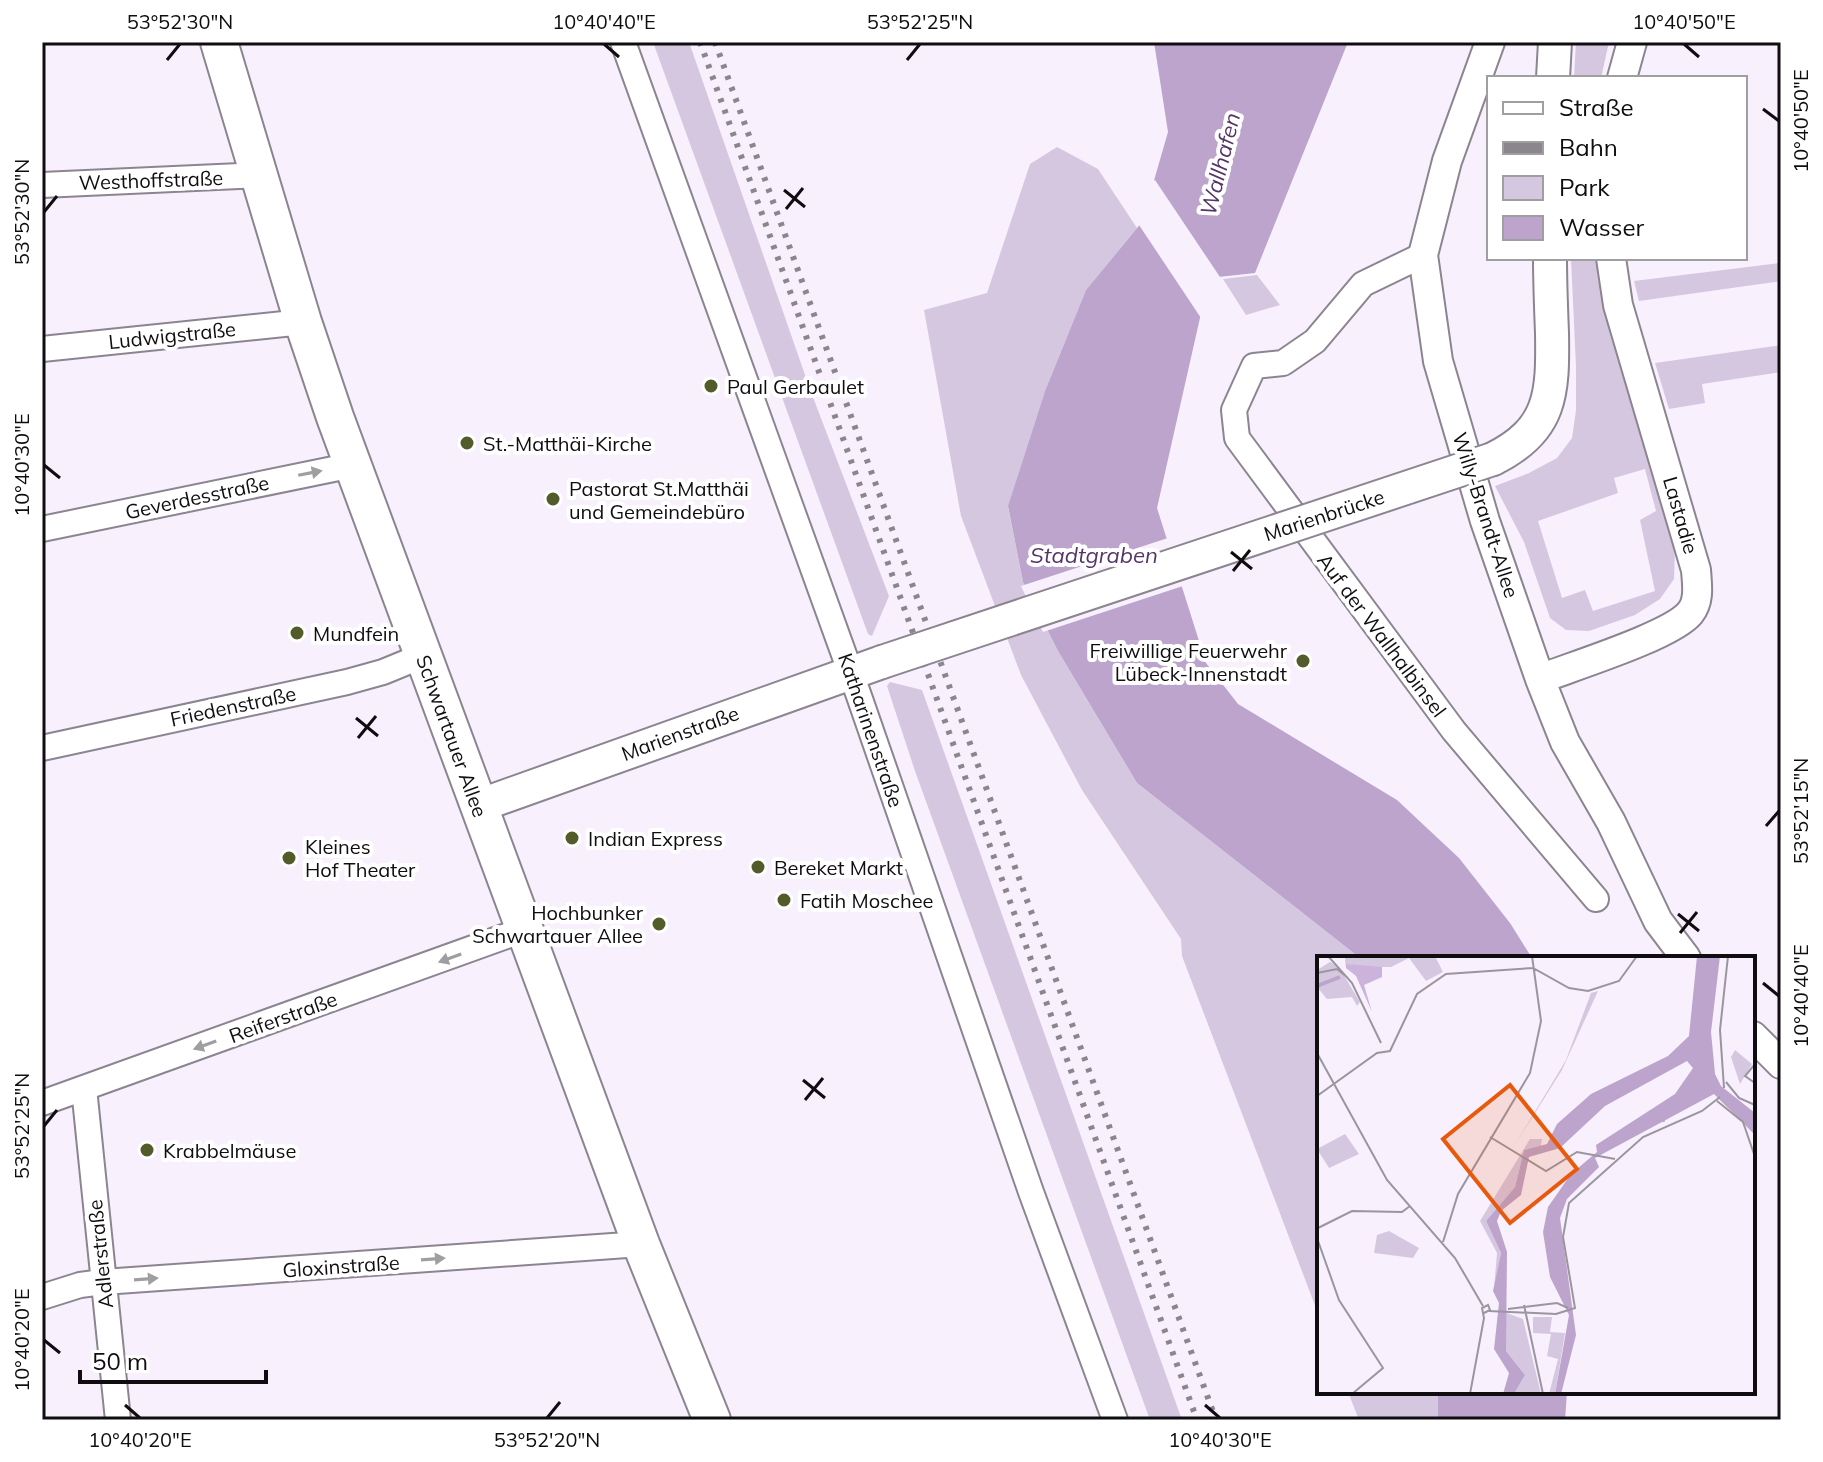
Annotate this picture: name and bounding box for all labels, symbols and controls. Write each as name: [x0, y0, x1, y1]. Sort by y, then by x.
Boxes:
text: 53°52'30"N: [127, 9, 233, 34]
text: 10°40'40"E: [552, 9, 656, 34]
text: 53°52'25"N: [867, 9, 973, 34]
text: 10°40'50"E: [1632, 9, 1736, 34]
text: 10°40'50"E: [1788, 69, 1813, 173]
legend: [1487, 76, 1747, 260]
text: Straße: [1559, 92, 1634, 122]
water label: Wallhafen: [1194, 110, 1246, 218]
text: Bahn: [1559, 132, 1618, 162]
text: 53°52'30"N: [9, 159, 34, 265]
street label: Westhoffstraße: [78, 165, 224, 195]
text: Park: [1559, 172, 1610, 202]
text: Wasser: [1559, 212, 1645, 242]
street label: Ludwigstraße: [107, 316, 237, 354]
place label: Paul Gerbaulet: [727, 374, 864, 399]
marker: Paul Gerbaulet: [702, 377, 720, 395]
text: 10°40'30"E: [9, 413, 34, 517]
street label: Willy-Brandt-Allee: [1447, 429, 1525, 601]
place label: St.-Matthäi-Kirche: [483, 431, 652, 456]
marker: St.-Matthäi-Kirche: [458, 434, 476, 452]
one-way arrow: [298, 467, 323, 479]
street label: Geverdesstraße: [123, 470, 271, 524]
street label: Lastadie: [1658, 473, 1704, 557]
place label: Pastorat St.Matthäi und Gemeindebüro: [569, 476, 749, 524]
street label: Marienbrücke: [1260, 484, 1388, 546]
marker: Pastorat St.Matthäi und Gemeindebüro: [544, 490, 562, 508]
water label: Stadtgraben: [1030, 541, 1158, 569]
street label: Auf der Wallhalbinsel: [1312, 548, 1452, 722]
place label: Mundfein: [313, 621, 399, 646]
marker: Mundfein: [288, 624, 306, 642]
place label: Freiwillige Feuerwehr Lübeck-Innenstadt: [1089, 638, 1288, 686]
street label: Katharinenstraße: [833, 650, 909, 810]
street label: Schwartauer Allee: [411, 651, 493, 821]
marker: Freiwillige Feuerwehr Lübeck-Innenstadt: [1294, 652, 1312, 670]
street label: Friedenstraße: [168, 680, 298, 732]
street label: Marienstraße: [618, 700, 742, 766]
text: 53°52'15"N: [1788, 758, 1813, 864]
place label: Indian Express: [588, 826, 723, 851]
marker: Indian Express: [563, 829, 581, 847]
place label: Kleines Hof Theater: [305, 834, 416, 882]
marker: Kleines Hof Theater: [280, 849, 298, 867]
place label: Bereket Markt: [774, 855, 903, 880]
marker: Bereket Markt: [749, 858, 767, 876]
place label: Fatih Moschee: [800, 888, 933, 913]
marker: Fatih Moschee: [775, 891, 793, 909]
place label: Hochbunker Schwartauer Allee: [472, 900, 644, 948]
marker: Hochbunker Schwartauer Allee: [650, 915, 668, 933]
text: 10°40'40"E: [1788, 944, 1813, 1048]
one-way arrow: [438, 952, 462, 964]
inset map: [1317, 956, 1755, 1394]
street label: Reiferstraße: [225, 986, 341, 1048]
one-way arrow: [193, 1039, 217, 1052]
text: 53°52'25"N: [9, 1073, 34, 1179]
place label: Krabbelmäuse: [163, 1138, 296, 1163]
marker: Krabbelmäuse: [138, 1141, 156, 1159]
street label: Adlerstraße: [82, 1199, 118, 1309]
street label: Gloxinstraße: [282, 1249, 400, 1283]
one-way arrow: [421, 1252, 446, 1265]
one-way arrow: [134, 1272, 159, 1285]
text: 10°40'20"E: [9, 1288, 34, 1392]
scale bar: [80, 1334, 266, 1384]
text: 50 m: [92, 1346, 148, 1376]
text: 10°40'20"E: [88, 1427, 192, 1452]
text: 53°52'20"N: [494, 1427, 600, 1452]
text: 10°40'30"E: [1168, 1427, 1272, 1452]

